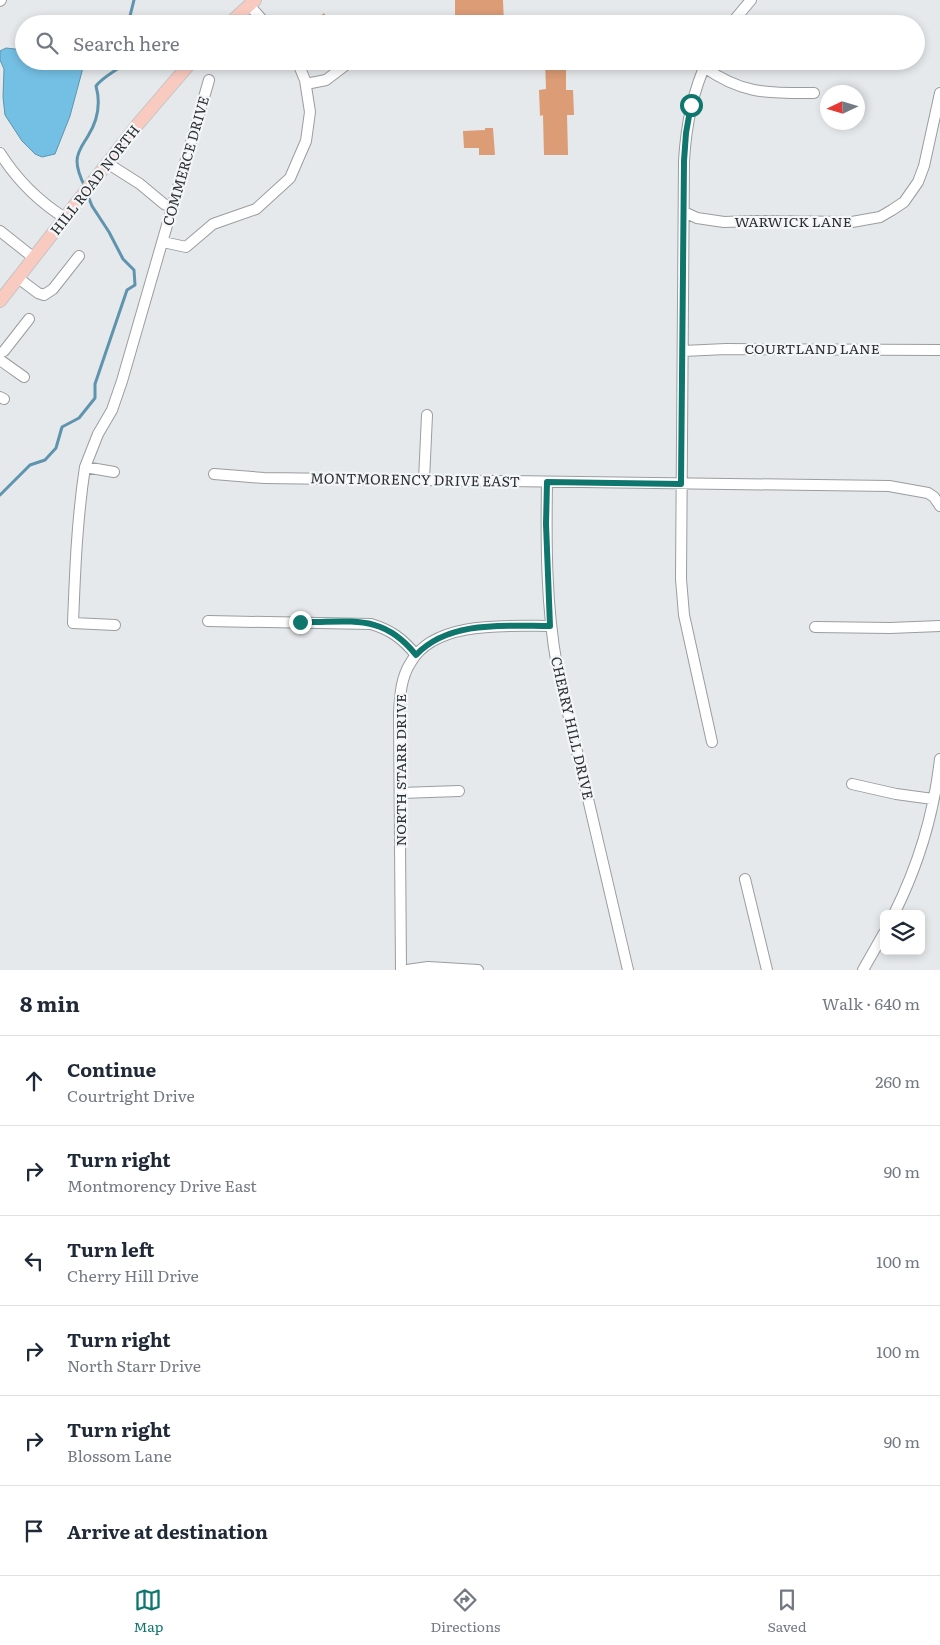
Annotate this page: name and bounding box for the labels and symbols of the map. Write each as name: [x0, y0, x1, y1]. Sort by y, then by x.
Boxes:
north arrow: [820, 85, 865, 130]
street label: COMMERCE DRIVE: [157, 93, 213, 228]
route start: [680, 94, 703, 117]
street label: HILL ROAD NORTH: [45, 120, 144, 239]
street label: WARWICK LANE: [734, 211, 852, 231]
street label: COURTLAND LANE: [744, 338, 880, 358]
street label: MONTMORENCY DRIVE EAST: [310, 467, 520, 491]
route end: [289, 611, 312, 634]
street label: CHERRY HILL DRIVE: [547, 654, 599, 801]
street label: NORTH STARR DRIVE: [390, 694, 410, 846]

